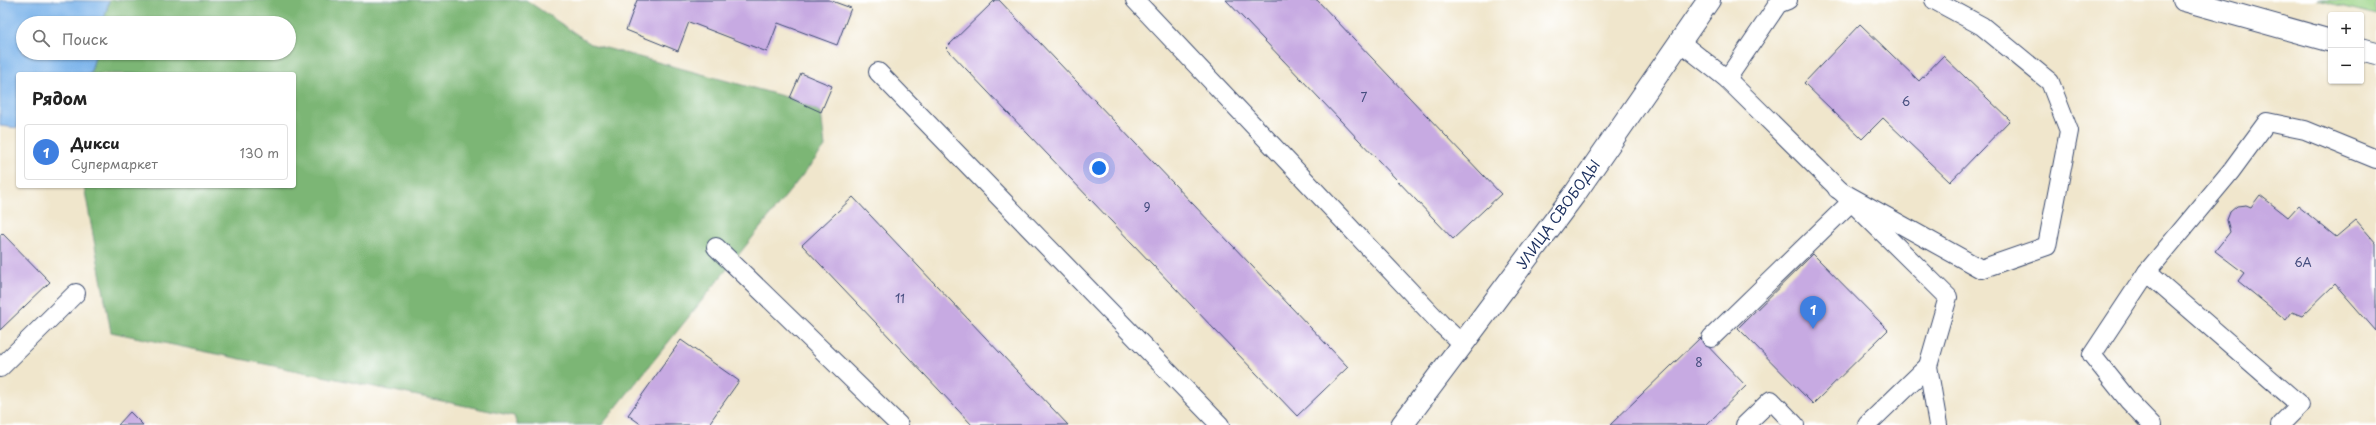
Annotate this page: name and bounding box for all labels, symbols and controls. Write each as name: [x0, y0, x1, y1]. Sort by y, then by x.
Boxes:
map controls: [2328, 12, 2364, 84]
button: +: [2328, 12, 2364, 48]
search box: [16, 16, 296, 60]
icon: search: [30, 27, 52, 49]
text: Поиск: [62, 27, 108, 50]
button: −: [2328, 48, 2364, 84]
text: Рядом: [32, 85, 87, 111]
house number: 7: [1361, 88, 1368, 106]
house number: 6: [1902, 92, 1910, 110]
text: Дикси: [71, 131, 120, 154]
text: 1: [43, 143, 49, 162]
text: 130 m: [240, 143, 279, 162]
text: Супермаркет: [71, 154, 158, 173]
street label: УЛИЦА СВОБОДЫ: [1511, 155, 1605, 273]
your location: [1089, 158, 1109, 178]
house number: 9: [1143, 198, 1151, 216]
house number: 6А: [2294, 253, 2312, 271]
house number: 11: [895, 289, 905, 307]
pin: 1: [1800, 296, 1826, 329]
house number: 8: [1695, 353, 1703, 371]

